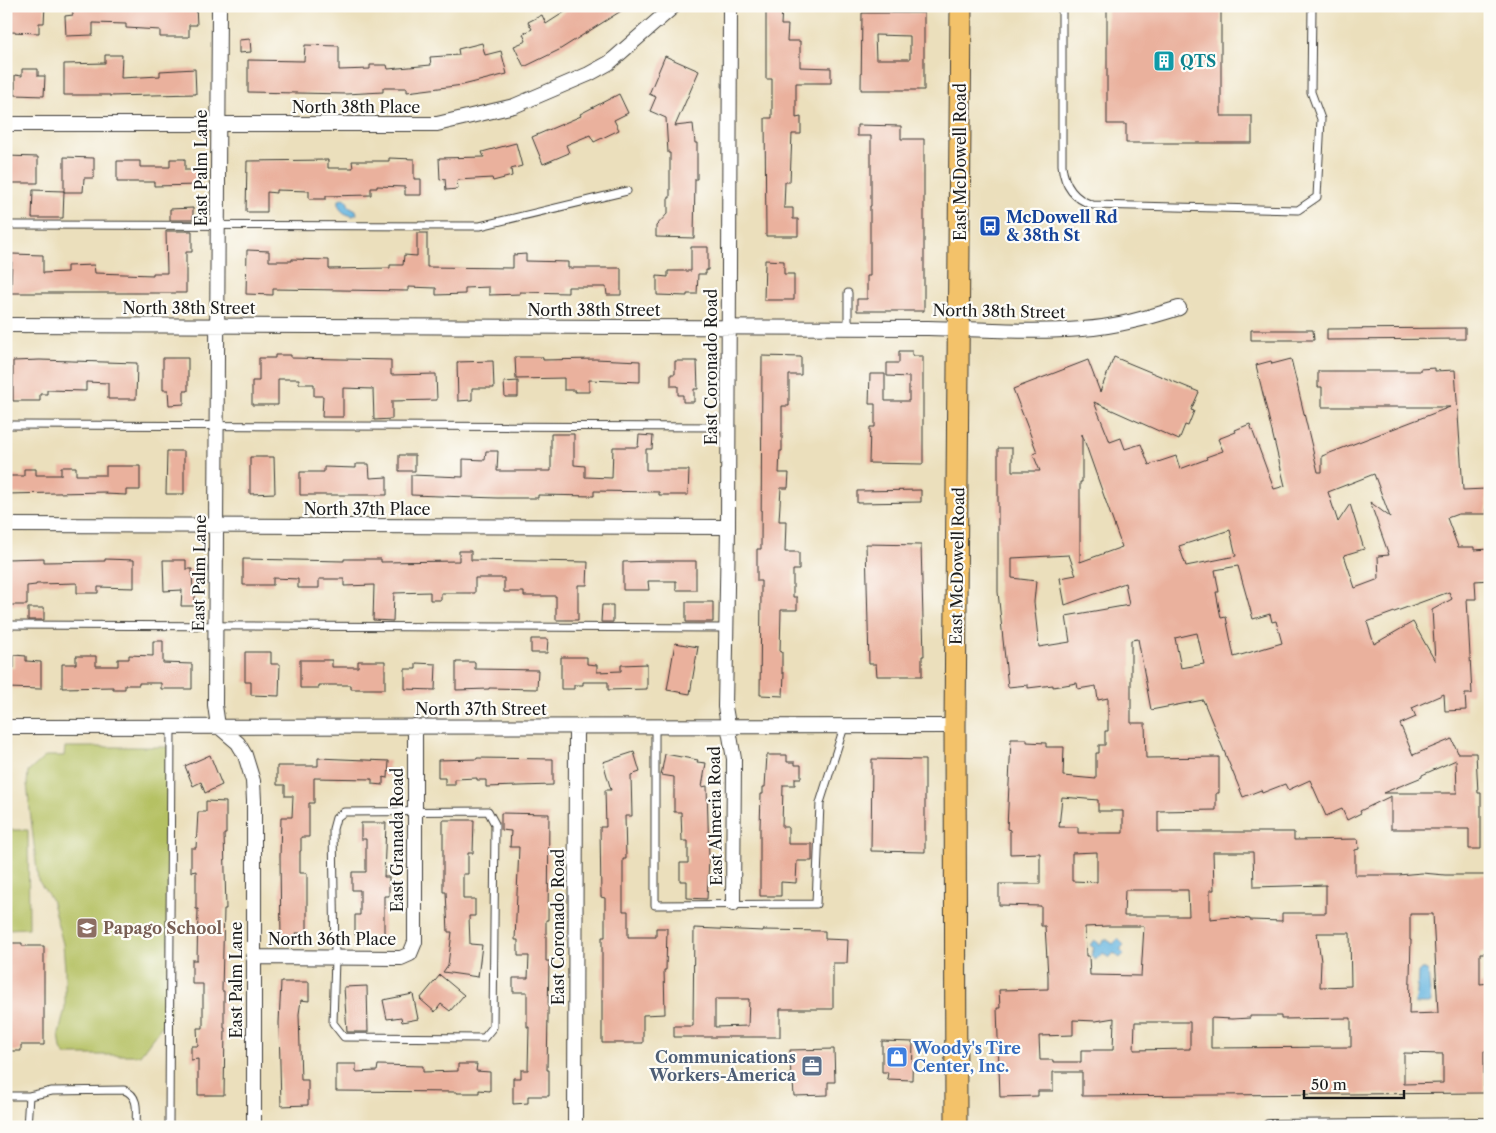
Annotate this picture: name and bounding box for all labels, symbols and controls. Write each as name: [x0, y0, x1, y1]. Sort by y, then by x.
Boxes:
building icon: QTS: [1152, 49, 1176, 73]
place label: QTS: [1180, 51, 1216, 71]
street label: East McDowell Road: [950, 83, 970, 241]
street label: North 38th Place: [292, 97, 420, 117]
street label: East Palm Lane: [191, 110, 211, 226]
place label: McDowell Rd & 38th St: [1006, 207, 1118, 245]
bus stop icon: McDowell Rd & 38th St: [978, 214, 1002, 238]
street label: East Coronado Road: [701, 288, 721, 445]
street label: North 38th Street: [123, 298, 256, 318]
street label: North 38th Street: [528, 300, 661, 320]
street label: North 38th Street: [932, 300, 1066, 322]
street label: East McDowell Road: [946, 487, 968, 645]
street label: North 37th Place: [303, 499, 431, 519]
street label: East Palm Lane: [188, 514, 210, 632]
street label: North 37th Street: [415, 699, 547, 719]
street label: East Almeria Road: [704, 746, 726, 886]
street label: East Granada Road: [387, 767, 407, 912]
street label: East Coronado Road: [548, 848, 568, 1005]
school or university icon: Papago School: [75, 916, 99, 940]
place label: Papago School: [103, 918, 223, 938]
street label: East Palm Lane: [226, 922, 246, 1038]
street label: North 36th Place: [268, 929, 396, 949]
place label: Woody's Tire Center, Inc.: [912, 1038, 1021, 1076]
shop icon: Woody's Tire Center, Inc.: [885, 1045, 909, 1069]
place label: Communications Workers-America: [648, 1047, 797, 1085]
office icon: Communications Workers-America: [800, 1054, 824, 1078]
scale bar: [1304, 1068, 1404, 1100]
text: 50 m: [1311, 1075, 1347, 1094]

